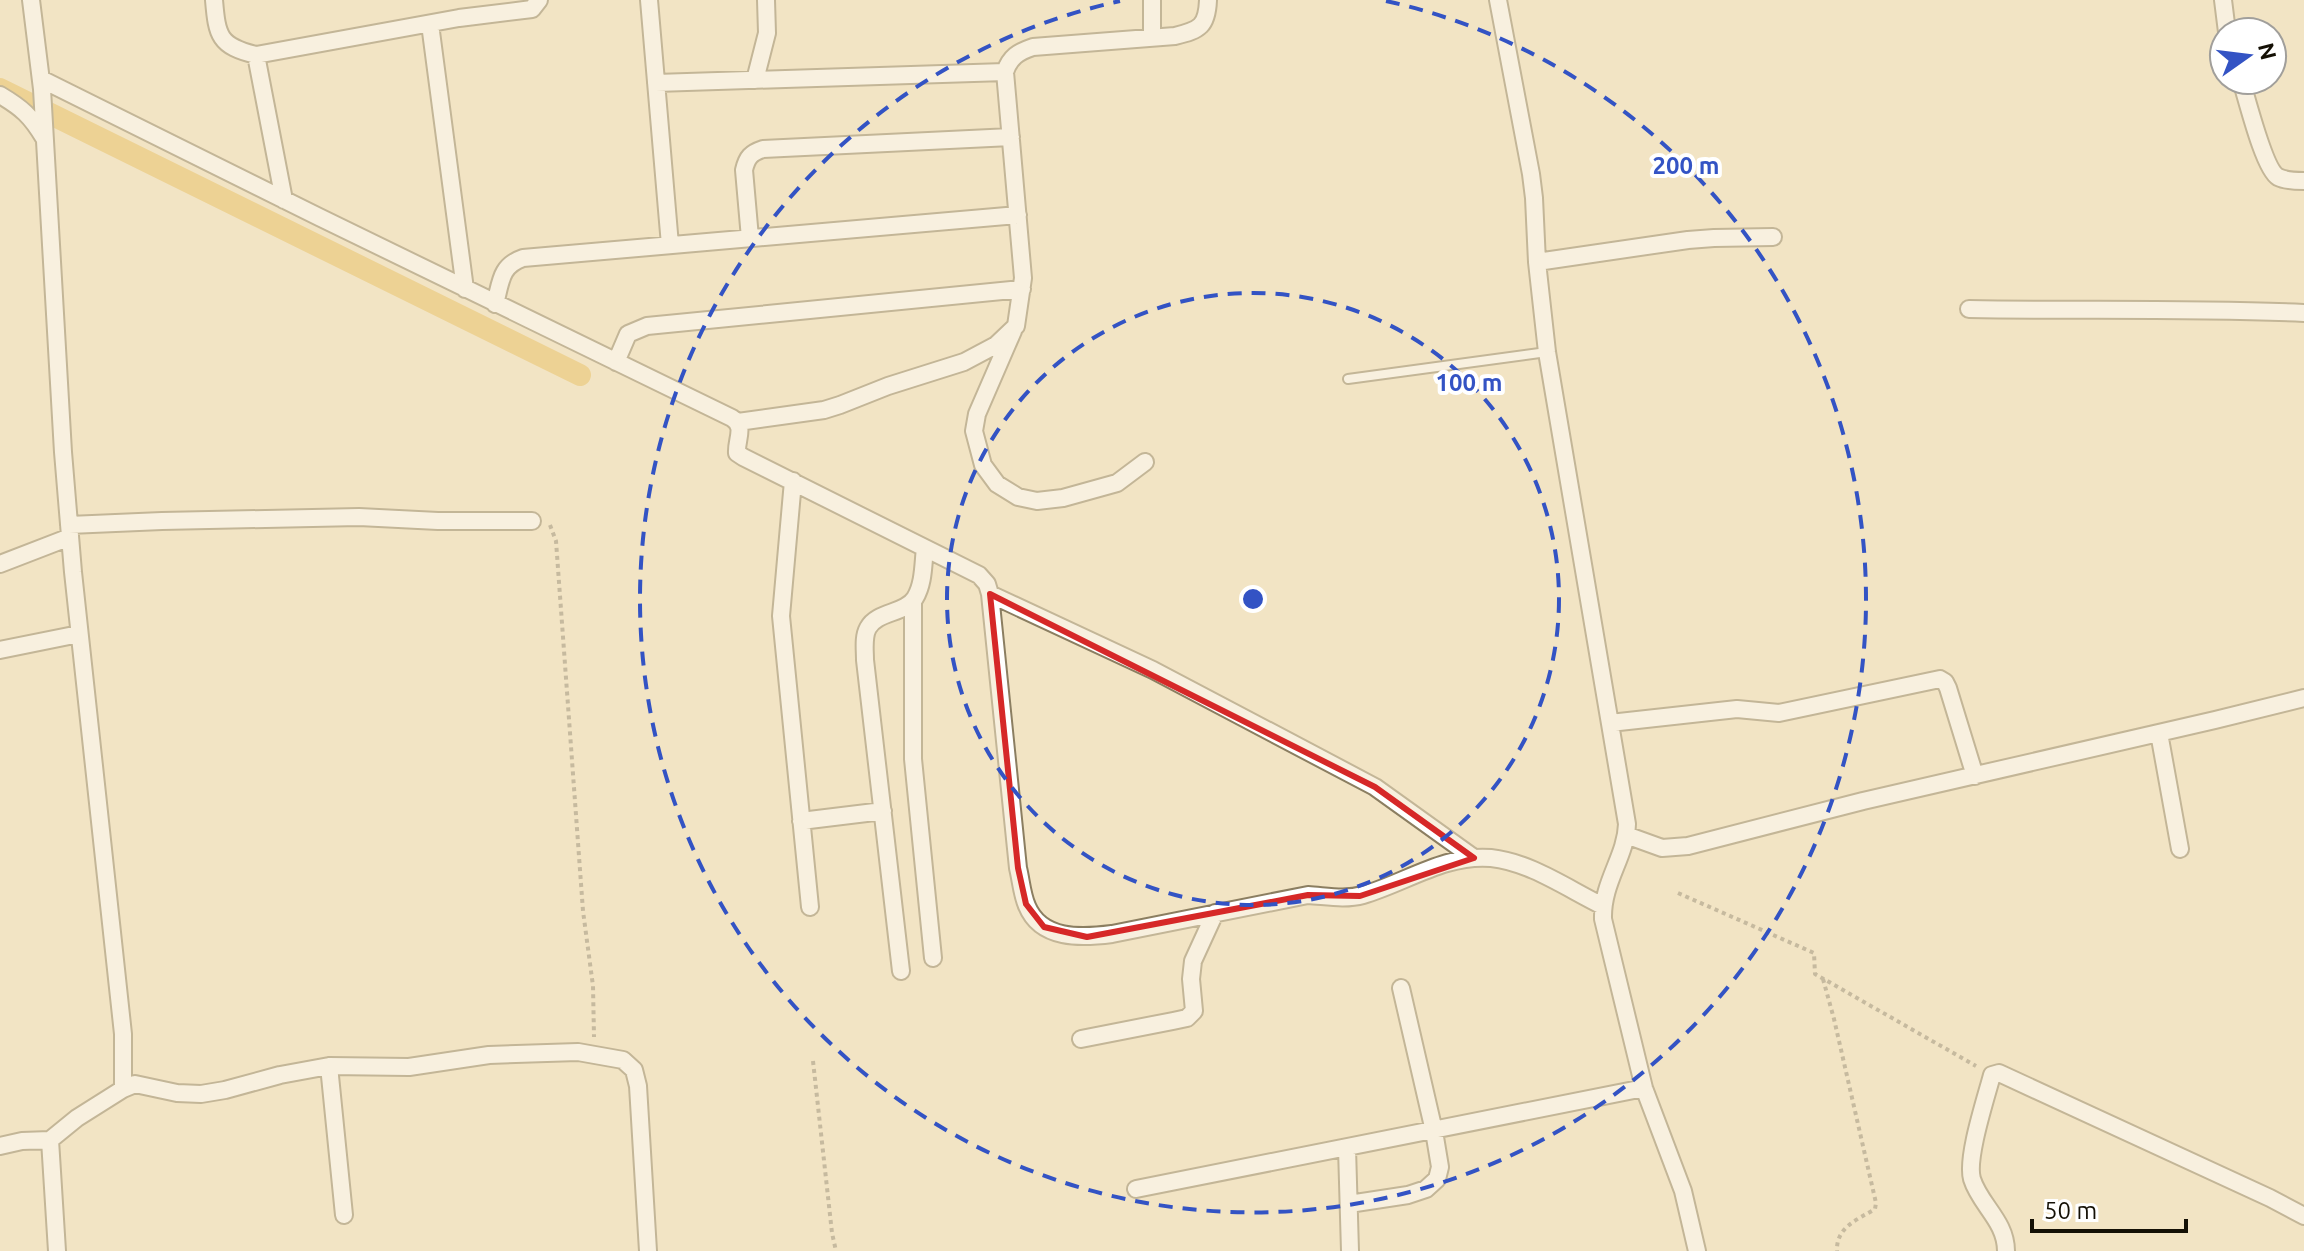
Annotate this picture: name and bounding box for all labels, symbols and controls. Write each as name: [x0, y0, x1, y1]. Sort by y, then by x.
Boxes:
north arrow: [2208, 16, 2288, 96]
text: N: [2254, 40, 2282, 62]
text: 200 m: [1653, 152, 1719, 179]
text: 100 m: [1436, 369, 1502, 396]
centre of rings: [1239, 585, 1267, 613]
scale bar: [2032, 1183, 2186, 1233]
text: 50 m: [2044, 1197, 2097, 1224]

